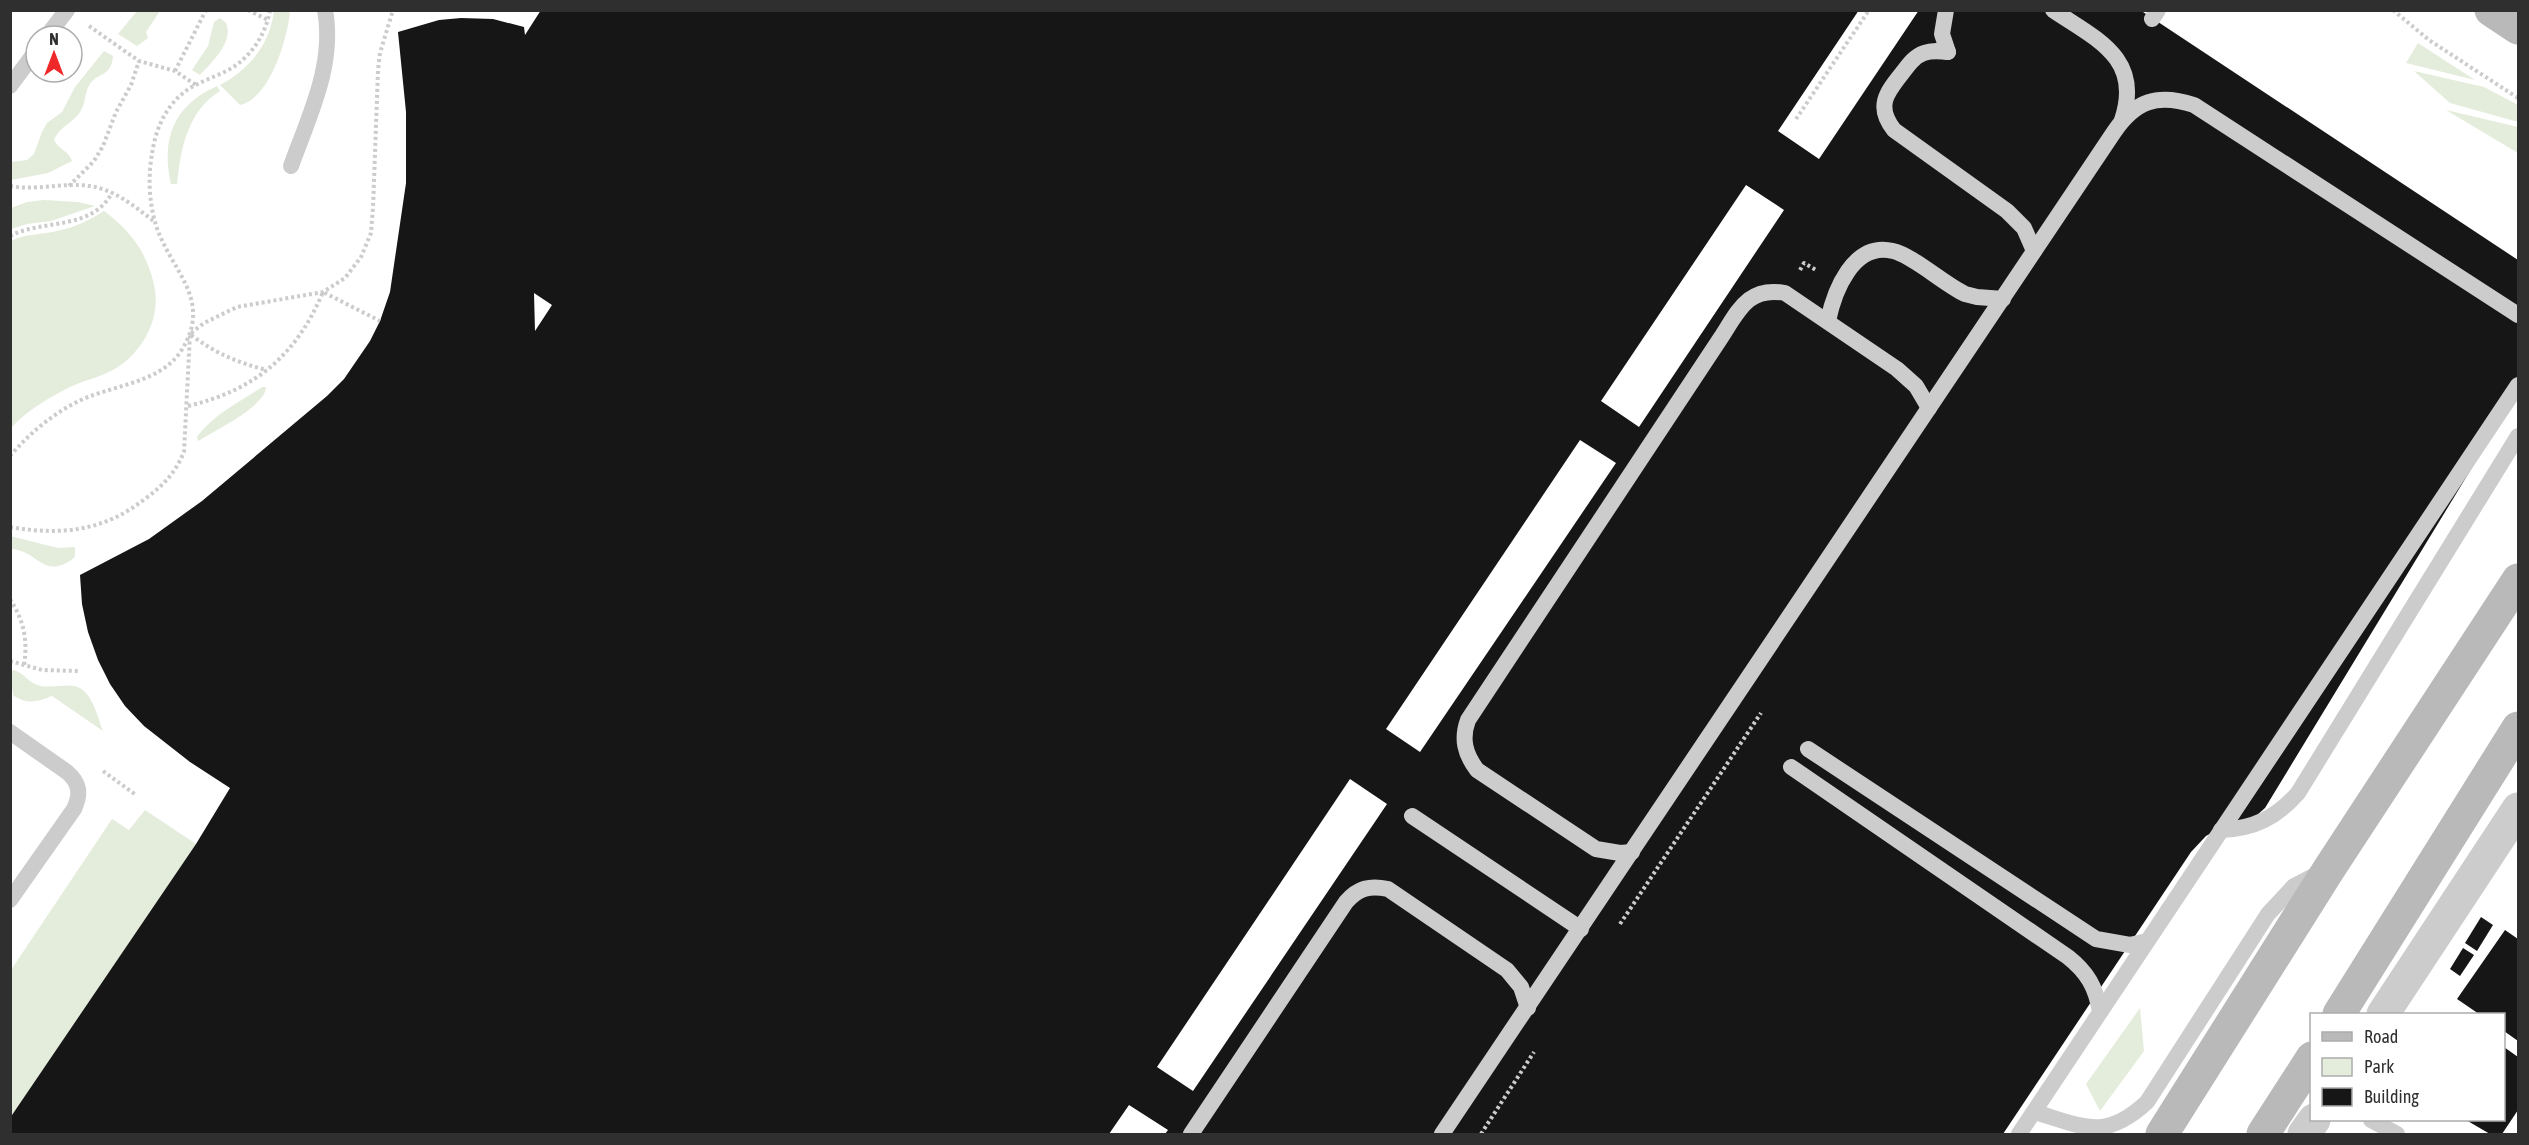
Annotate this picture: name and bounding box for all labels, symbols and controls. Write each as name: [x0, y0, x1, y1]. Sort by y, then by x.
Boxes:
north arrow: [24, 24, 84, 84]
text: N: [49, 30, 59, 48]
legend: [2310, 1013, 2505, 1121]
text: Road: [2364, 1026, 2398, 1047]
text: Park: [2364, 1056, 2394, 1077]
text: Building: [2364, 1086, 2419, 1107]

